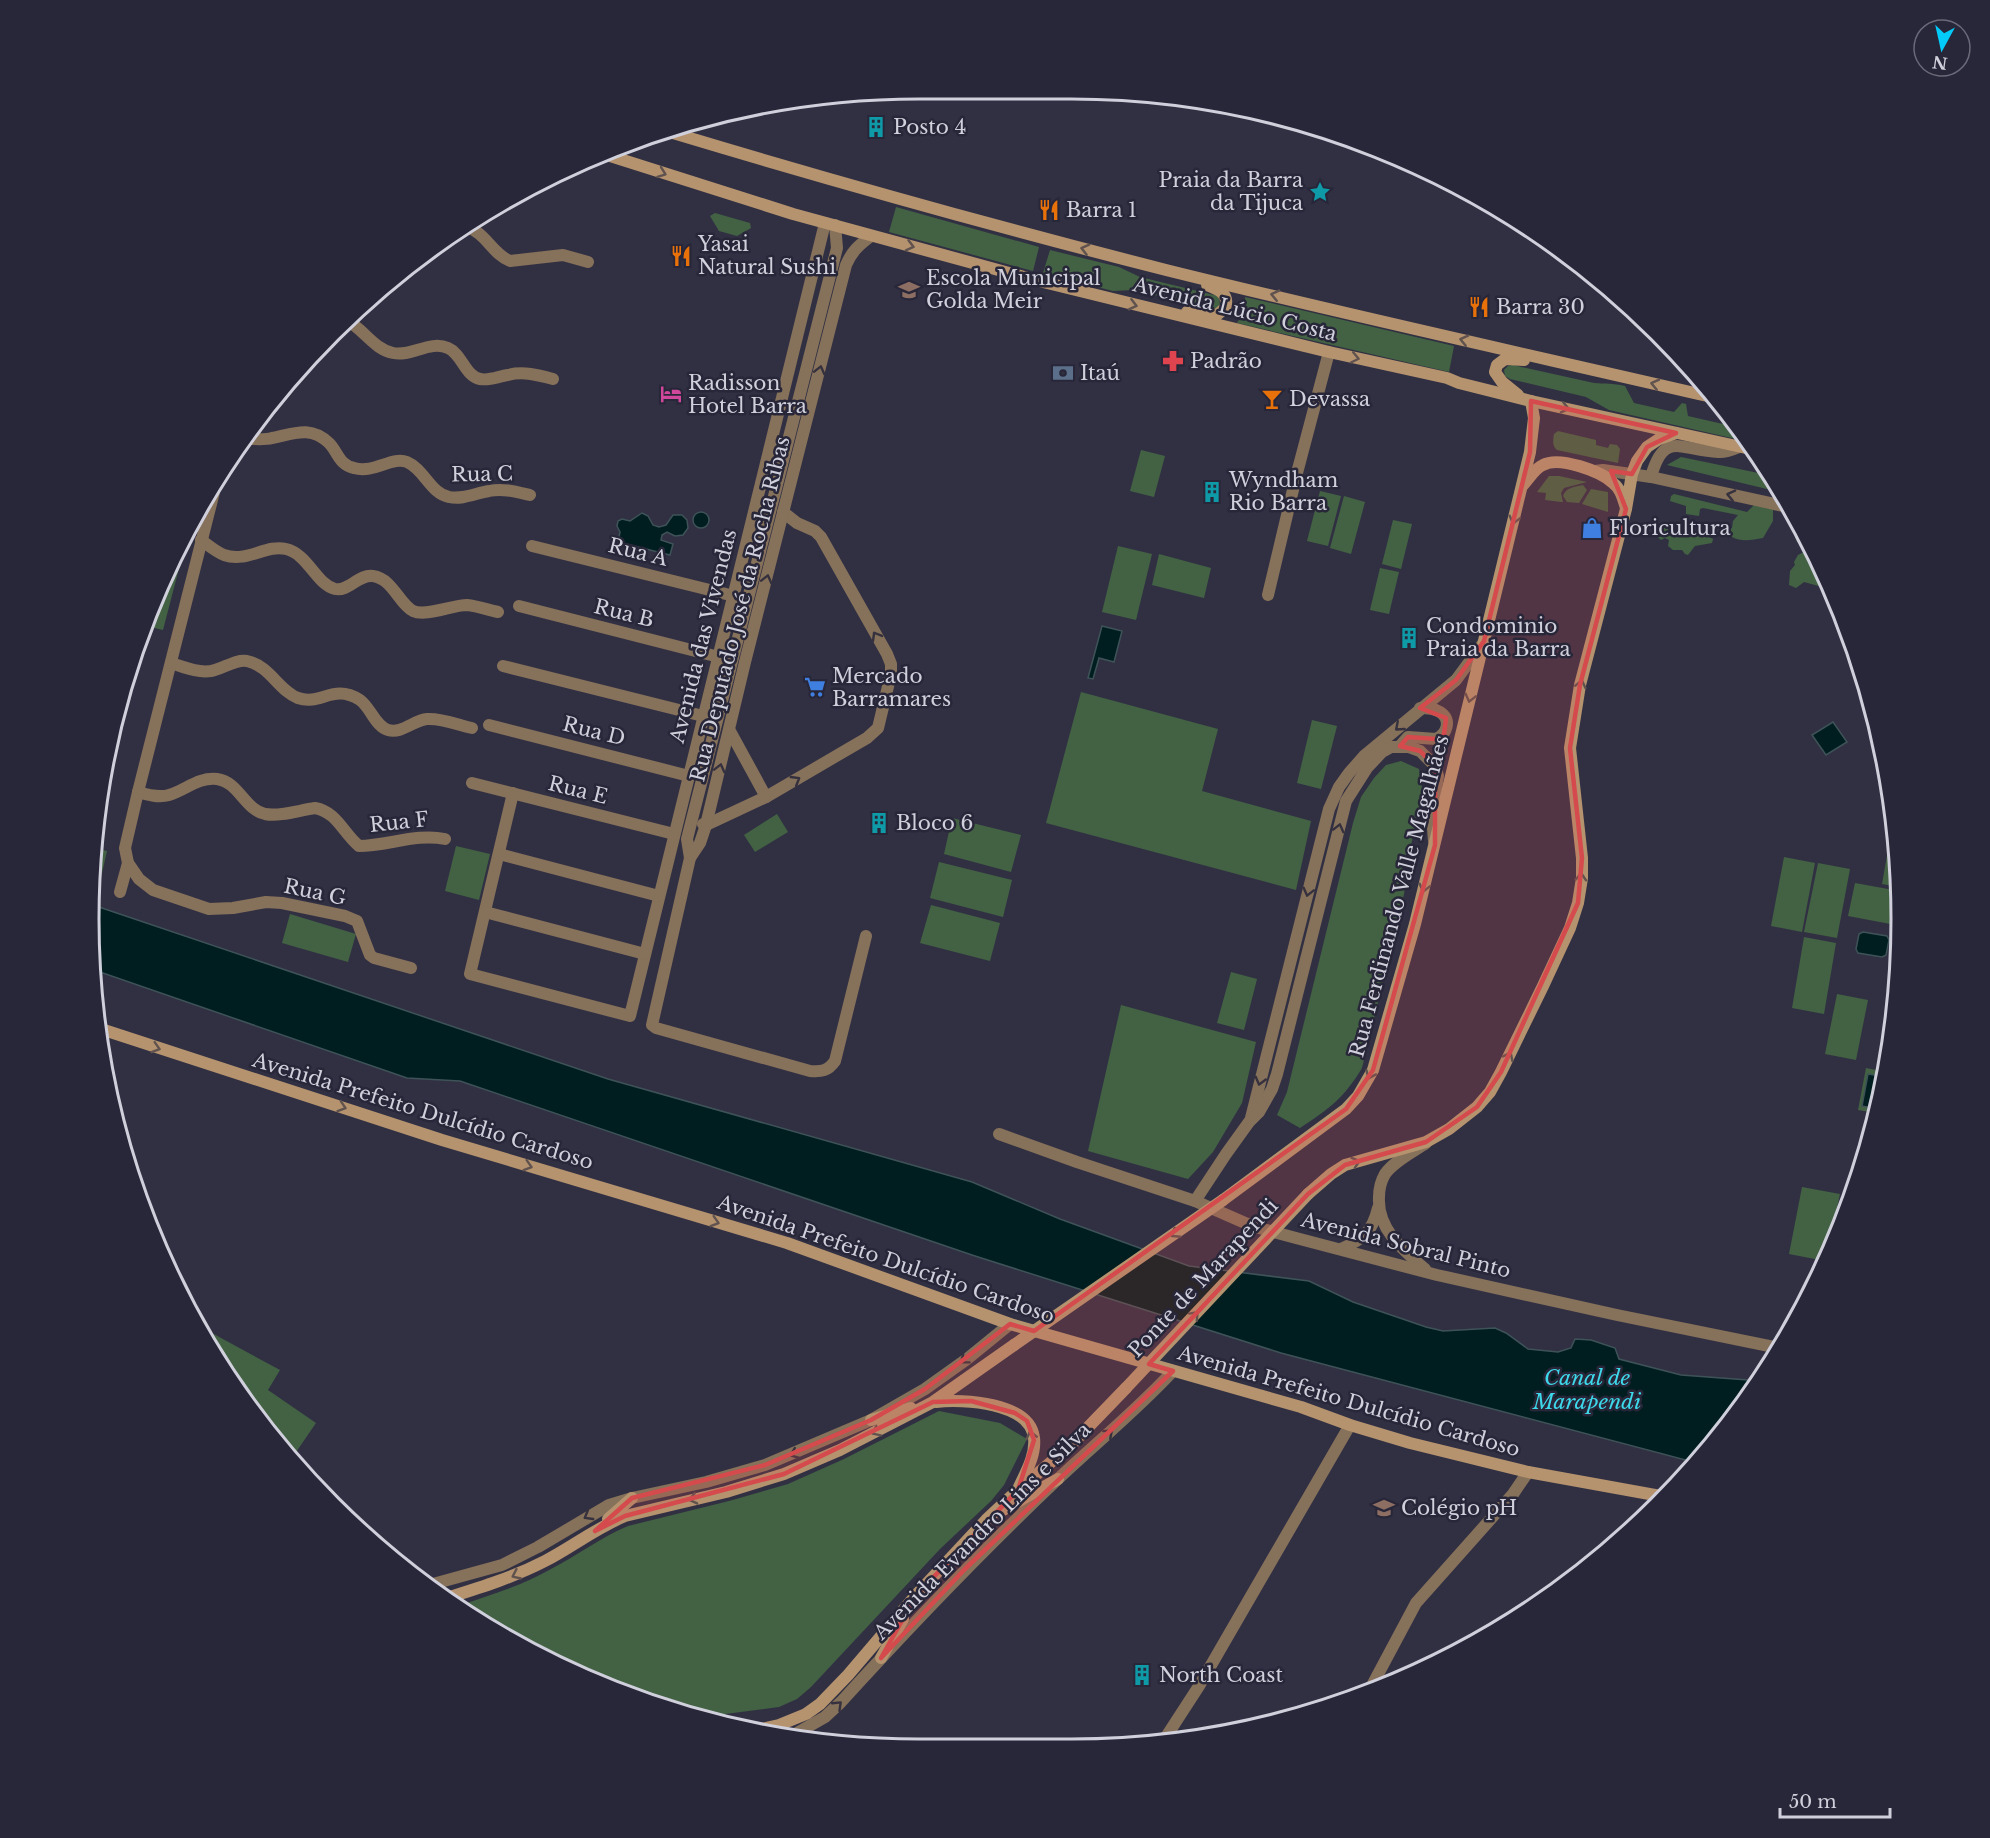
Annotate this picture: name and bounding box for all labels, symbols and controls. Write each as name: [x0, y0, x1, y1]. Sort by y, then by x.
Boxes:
north arrow: [1912, 18, 1972, 78]
text: N: [1931, 52, 1949, 74]
building icon: Posto 4: [864, 115, 888, 139]
place label: Posto 4: [893, 115, 966, 139]
one-way arrow: [657, 166, 667, 179]
place label: Praia da Barra da Tijuca: [1159, 168, 1304, 215]
place icon: Praia da Barra da Tijuca: [1308, 180, 1332, 204]
restaurant icon: Barra 1: [1037, 198, 1061, 222]
place label: Barra 1: [1066, 198, 1137, 222]
place label: Yasai Natural Sushi: [697, 232, 836, 279]
one-way arrow: [905, 239, 915, 252]
restaurant icon: Yasai Natural Sushi: [669, 244, 693, 268]
one-way arrow: [1080, 244, 1091, 256]
place label: Escola Municipal Golda Meir: [926, 266, 1101, 313]
street label: Avenida Lúcio Costa: [1130, 272, 1340, 346]
school or university icon: Escola Municipal Golda Meir: [897, 278, 921, 302]
one-way arrow: [1270, 290, 1280, 303]
restaurant icon: Barra 30: [1467, 295, 1491, 319]
place label: Barra 30: [1496, 295, 1585, 319]
one-way arrow: [1128, 297, 1138, 310]
one-way arrow: [1460, 334, 1470, 347]
pharmacy icon: Padrão: [1161, 349, 1185, 373]
place label: Padrão: [1190, 349, 1262, 373]
one-way arrow: [1350, 351, 1360, 364]
bank icon: Itaú: [1051, 361, 1075, 385]
place label: Itaú: [1080, 361, 1120, 385]
one-way arrow: [813, 365, 825, 375]
place label: Radisson Hotel Barra: [688, 371, 808, 418]
one-way arrow: [1650, 378, 1660, 391]
hotel icon: Radisson Hotel Barra: [659, 382, 683, 406]
bar icon: Devassa: [1260, 387, 1284, 411]
place label: Devassa: [1289, 387, 1371, 411]
one-way arrow: [1560, 401, 1570, 414]
street label: Rua Deputado José da Rocha Ribas: [685, 434, 795, 784]
street label: Rua C: [451, 461, 513, 487]
place label: Wyndham Rio Barra: [1228, 468, 1339, 515]
building icon: Wyndham Rio Barra: [1200, 480, 1224, 504]
one-way arrow: [1726, 489, 1736, 502]
one-way arrow: [1508, 514, 1521, 524]
shop icon: Floricultura: [1580, 516, 1604, 540]
place label: Floricultura: [1609, 516, 1731, 540]
street label: Avenida das Vivendas: [665, 527, 741, 746]
street label: Rua A: [606, 533, 671, 571]
one-way arrow: [760, 574, 773, 584]
street label: Rua B: [591, 594, 657, 632]
place label: Condominio Praia da Barra: [1426, 614, 1571, 661]
building icon: Condominio Praia da Barra: [1397, 626, 1421, 650]
one-way arrow: [872, 631, 883, 642]
place label: Mercado Barramares: [832, 664, 951, 711]
supermarket icon: Mercado Barramares: [803, 675, 827, 699]
one-way arrow: [1574, 679, 1587, 689]
one-way arrow: [1465, 693, 1478, 703]
street label: Rua D: [560, 712, 628, 750]
one-way arrow: [1395, 720, 1406, 731]
street label: Rua Ferdinando Valle Magalhães: [1344, 732, 1454, 1060]
one-way arrow: [713, 763, 726, 773]
street label: Rua E: [546, 771, 610, 809]
one-way arrow: [790, 775, 800, 787]
street label: Rua F: [368, 807, 430, 837]
building icon: Bloco 6: [867, 811, 891, 835]
place label: Bloco 6: [896, 811, 973, 835]
one-way arrow: [1332, 823, 1345, 833]
one-way arrow: [1575, 872, 1588, 881]
street label: Rua G: [282, 874, 348, 910]
one-way arrow: [1419, 883, 1432, 893]
one-way arrow: [1302, 887, 1315, 897]
one-way arrow: [150, 1041, 161, 1053]
street label: Avenida Prefeito Dulcídio Cardoso: [249, 1047, 596, 1174]
one-way arrow: [1501, 1052, 1513, 1063]
one-way arrow: [1365, 1069, 1377, 1080]
one-way arrow: [1255, 1076, 1268, 1086]
one-way arrow: [336, 1100, 347, 1112]
one-way arrow: [1350, 1156, 1361, 1169]
one-way arrow: [522, 1159, 533, 1171]
street label: Avenida Prefeito Dulcídio Cardoso: [713, 1190, 1058, 1328]
street label: Ponte de Marapendi: [1123, 1194, 1283, 1362]
street label: Avenida Sobral Pinto: [1298, 1207, 1513, 1283]
one-way arrow: [709, 1215, 720, 1227]
one-way arrow: [1171, 1226, 1181, 1238]
one-way arrow: [1187, 1311, 1198, 1322]
street label: Avenida Prefeito Dulcídio Cardoso: [1174, 1340, 1523, 1461]
one-way arrow: [960, 1353, 971, 1364]
water label: Canal de Marapendi: [1532, 1365, 1642, 1415]
street label: Avenida Evandro Lins e Silva: [868, 1417, 1096, 1645]
one-way arrow: [871, 1425, 882, 1436]
one-way arrow: [1102, 1429, 1113, 1440]
one-way arrow: [1026, 1430, 1039, 1440]
one-way arrow: [789, 1447, 800, 1459]
one-way arrow: [689, 1492, 699, 1505]
school or university icon: Colégio pH: [1372, 1496, 1396, 1520]
place label: Colégio pH: [1401, 1496, 1517, 1520]
one-way arrow: [584, 1509, 594, 1521]
one-way arrow: [511, 1567, 522, 1579]
building icon: North Coast: [1130, 1663, 1154, 1687]
place label: North Coast: [1159, 1663, 1283, 1687]
one-way arrow: [831, 1701, 841, 1712]
scale bar: [1780, 1781, 1890, 1819]
text: 50 m: [1789, 1791, 1837, 1813]

